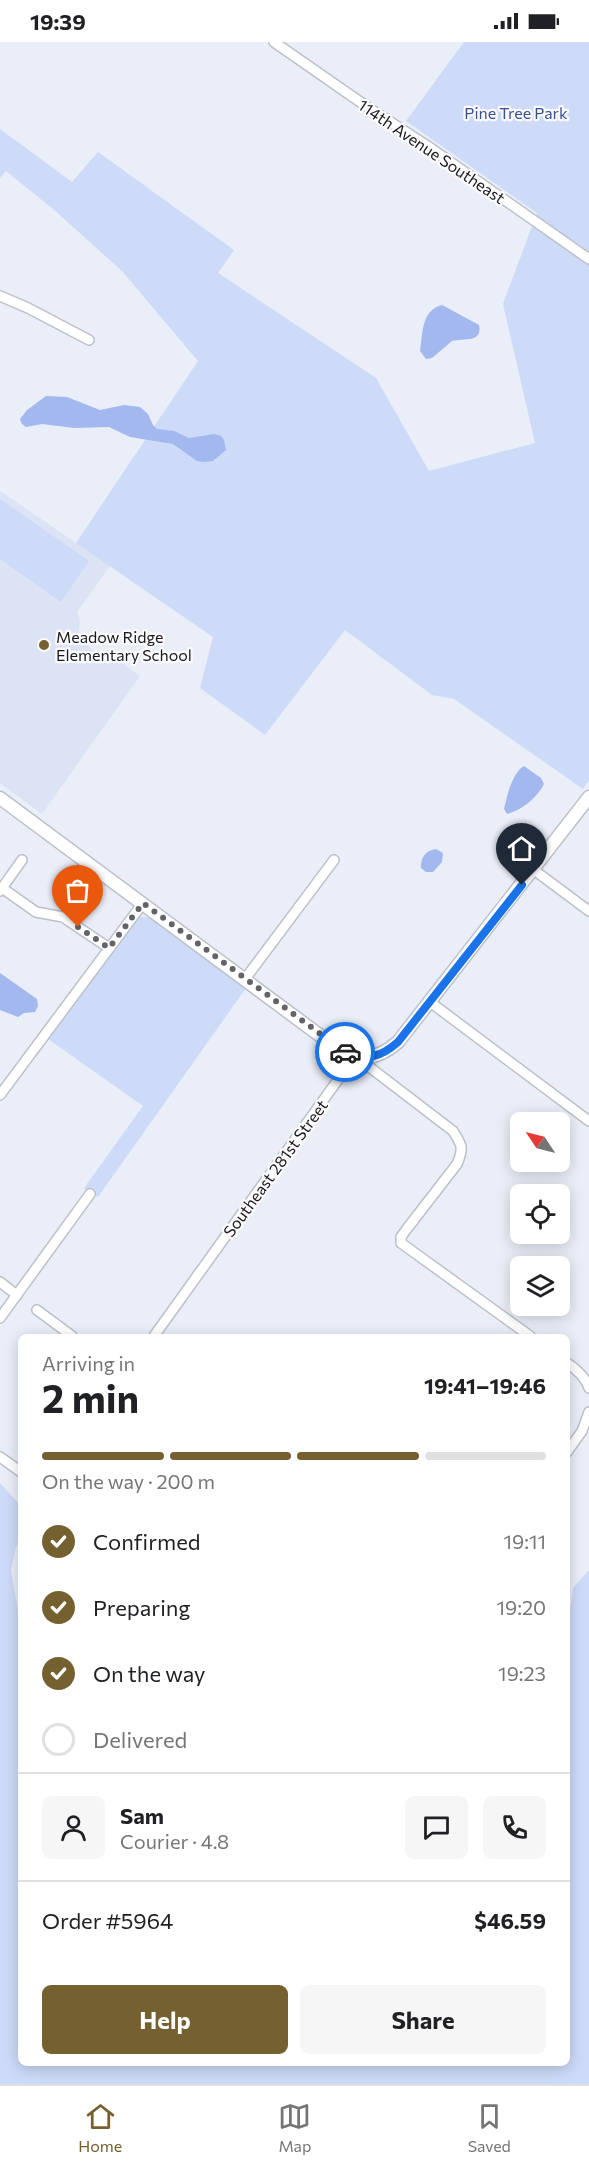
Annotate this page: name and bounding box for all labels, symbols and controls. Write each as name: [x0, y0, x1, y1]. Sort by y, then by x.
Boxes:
text: 19:39: [30, 8, 86, 35]
street label: 114th Avenue Southeast: [355, 95, 509, 207]
park label: Pine Tree Park: [464, 103, 568, 122]
place label: Meadow Ridge Elementary School: [56, 627, 192, 664]
marker: Meadow Ridge Elementary School: [37, 638, 51, 652]
pin: [496, 823, 547, 885]
icon: home: [505, 832, 538, 865]
pin: [52, 865, 103, 927]
icon: bag: [61, 874, 94, 907]
courier: [315, 1022, 375, 1082]
icon: car: [329, 1036, 362, 1069]
street label: Southeast 281st Street: [219, 1095, 331, 1240]
north arrow: [510, 1112, 570, 1172]
map controls: [510, 1112, 570, 1316]
button: locate: [510, 1184, 570, 1244]
button: layers: [510, 1256, 570, 1316]
text: Arriving in: [42, 1351, 135, 1375]
text: 19:41–19:46: [424, 1372, 546, 1399]
text: 2 min: [42, 1373, 139, 1421]
text: On the way · 200 m: [42, 1469, 215, 1493]
icon: check: [42, 1525, 75, 1558]
text: Confirmed: [93, 1528, 200, 1555]
text: 19:11: [503, 1529, 546, 1553]
icon: check: [42, 1591, 75, 1624]
text: Preparing: [93, 1594, 190, 1621]
text: 19:20: [497, 1595, 546, 1619]
icon: check: [42, 1657, 75, 1690]
text: On the way: [93, 1660, 205, 1687]
text: 19:23: [498, 1661, 546, 1685]
text: Delivered: [93, 1726, 187, 1753]
button: person: [42, 1796, 105, 1859]
button: chat: [405, 1796, 468, 1859]
button: phone: [483, 1796, 546, 1859]
text: Sam: [120, 1802, 164, 1829]
text: Courier · 4.8: [120, 1829, 229, 1853]
text: Order #5964: [42, 1907, 173, 1934]
text: $46.59: [474, 1907, 546, 1934]
button: Help: [42, 1985, 288, 2054]
button: Share: [300, 1985, 546, 2054]
tab: Home: [78, 2100, 122, 2155]
tab: Map: [278, 2100, 311, 2155]
tab: Saved: [468, 2100, 511, 2155]

